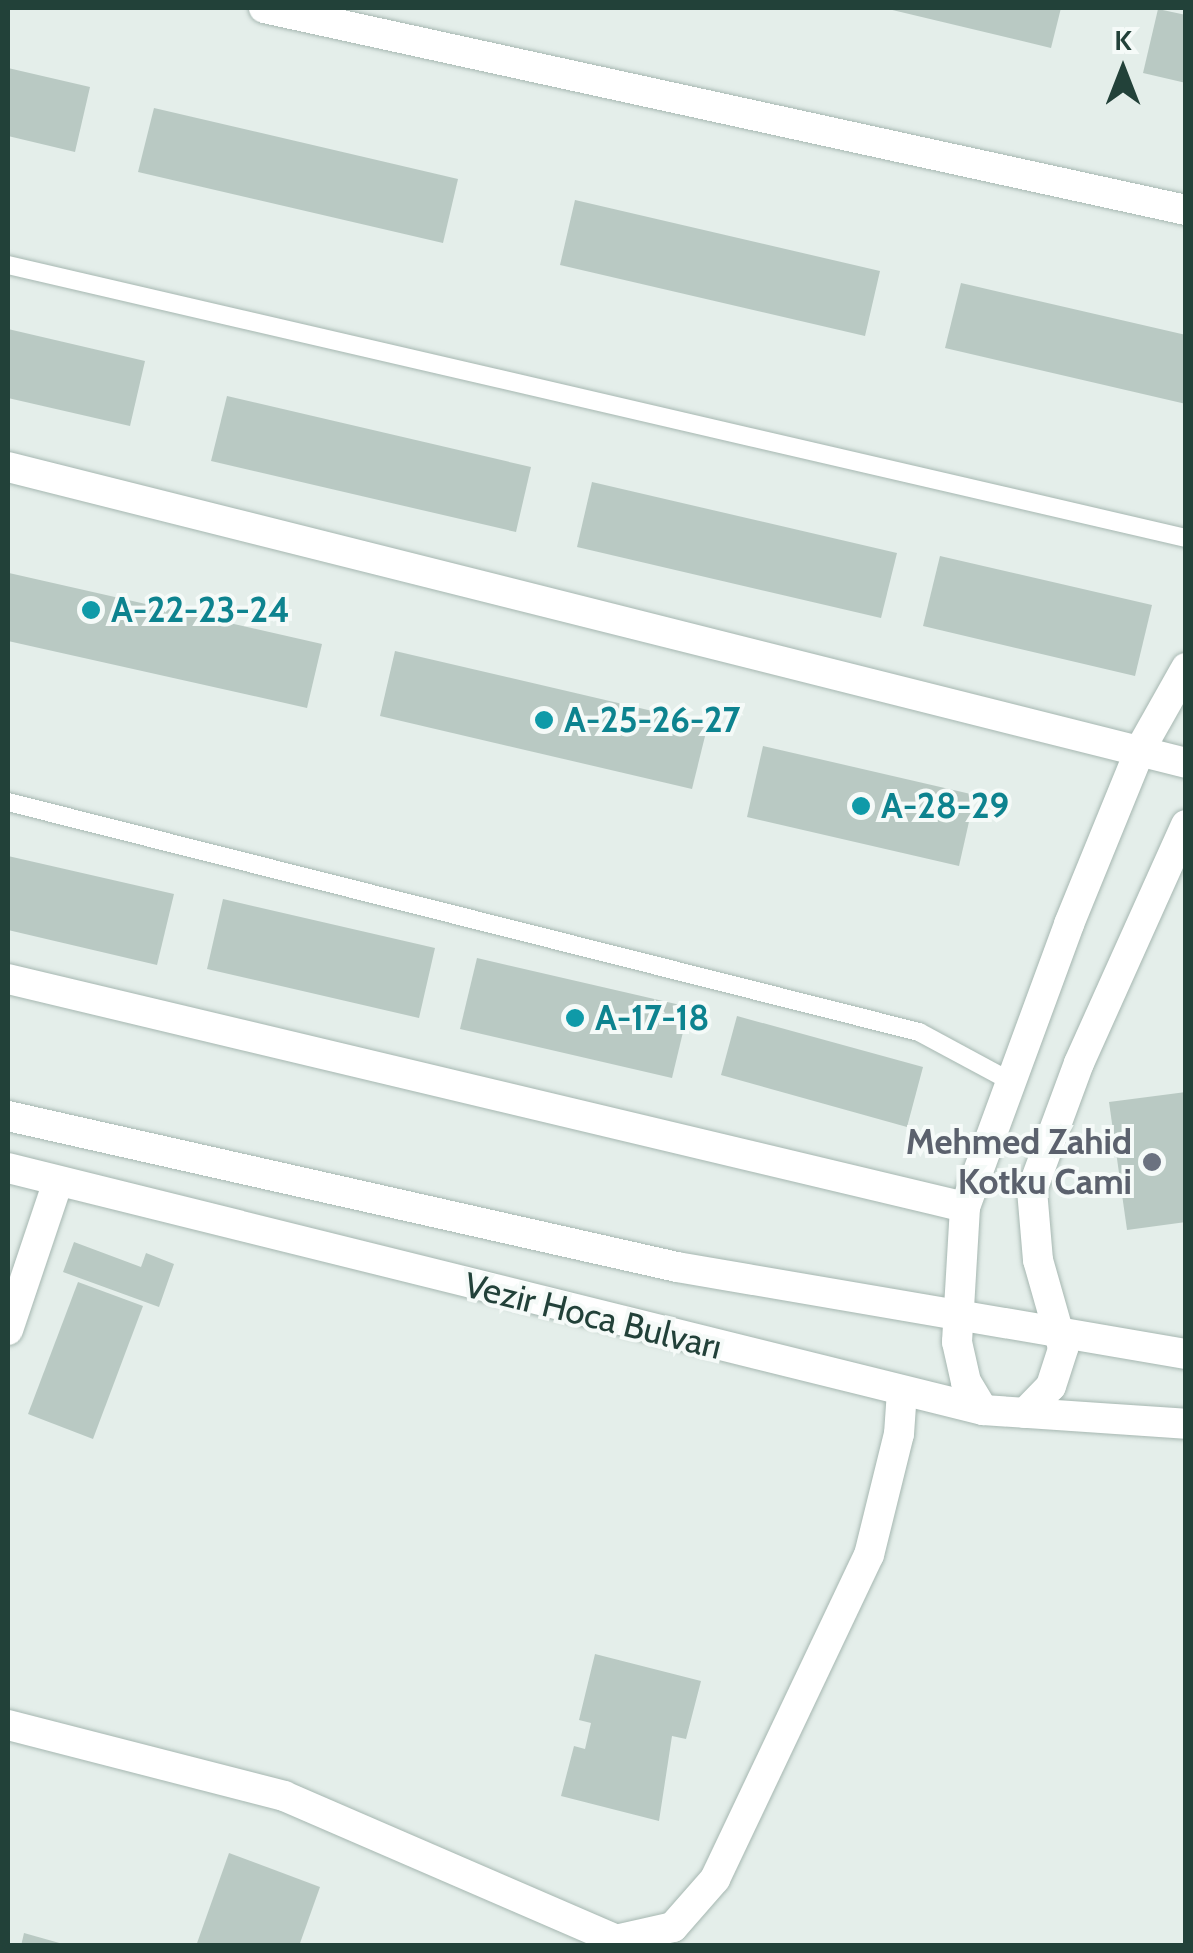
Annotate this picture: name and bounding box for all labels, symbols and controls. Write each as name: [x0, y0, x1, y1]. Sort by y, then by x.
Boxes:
north arrow: [1073, 20, 1173, 120]
text: K: [1114, 23, 1132, 57]
place label: A-22-23-24: [111, 589, 290, 631]
marker: A-22-23-24: [80, 599, 102, 621]
place label: A-25-26-27: [564, 699, 740, 741]
marker: A-25-26-27: [533, 709, 555, 731]
place label: A-28-29: [881, 785, 1009, 827]
marker: A-28-29: [850, 795, 872, 817]
place label: A-17-18: [595, 997, 709, 1039]
marker: A-17-18: [564, 1007, 586, 1029]
place label: Mehmed Zahid Kotku Cami: [906, 1121, 1132, 1203]
marker: Mehmed Zahid Kotku Cami: [1141, 1151, 1163, 1173]
street label: Vezir Hoca Bulvarı: [460, 1264, 726, 1368]

